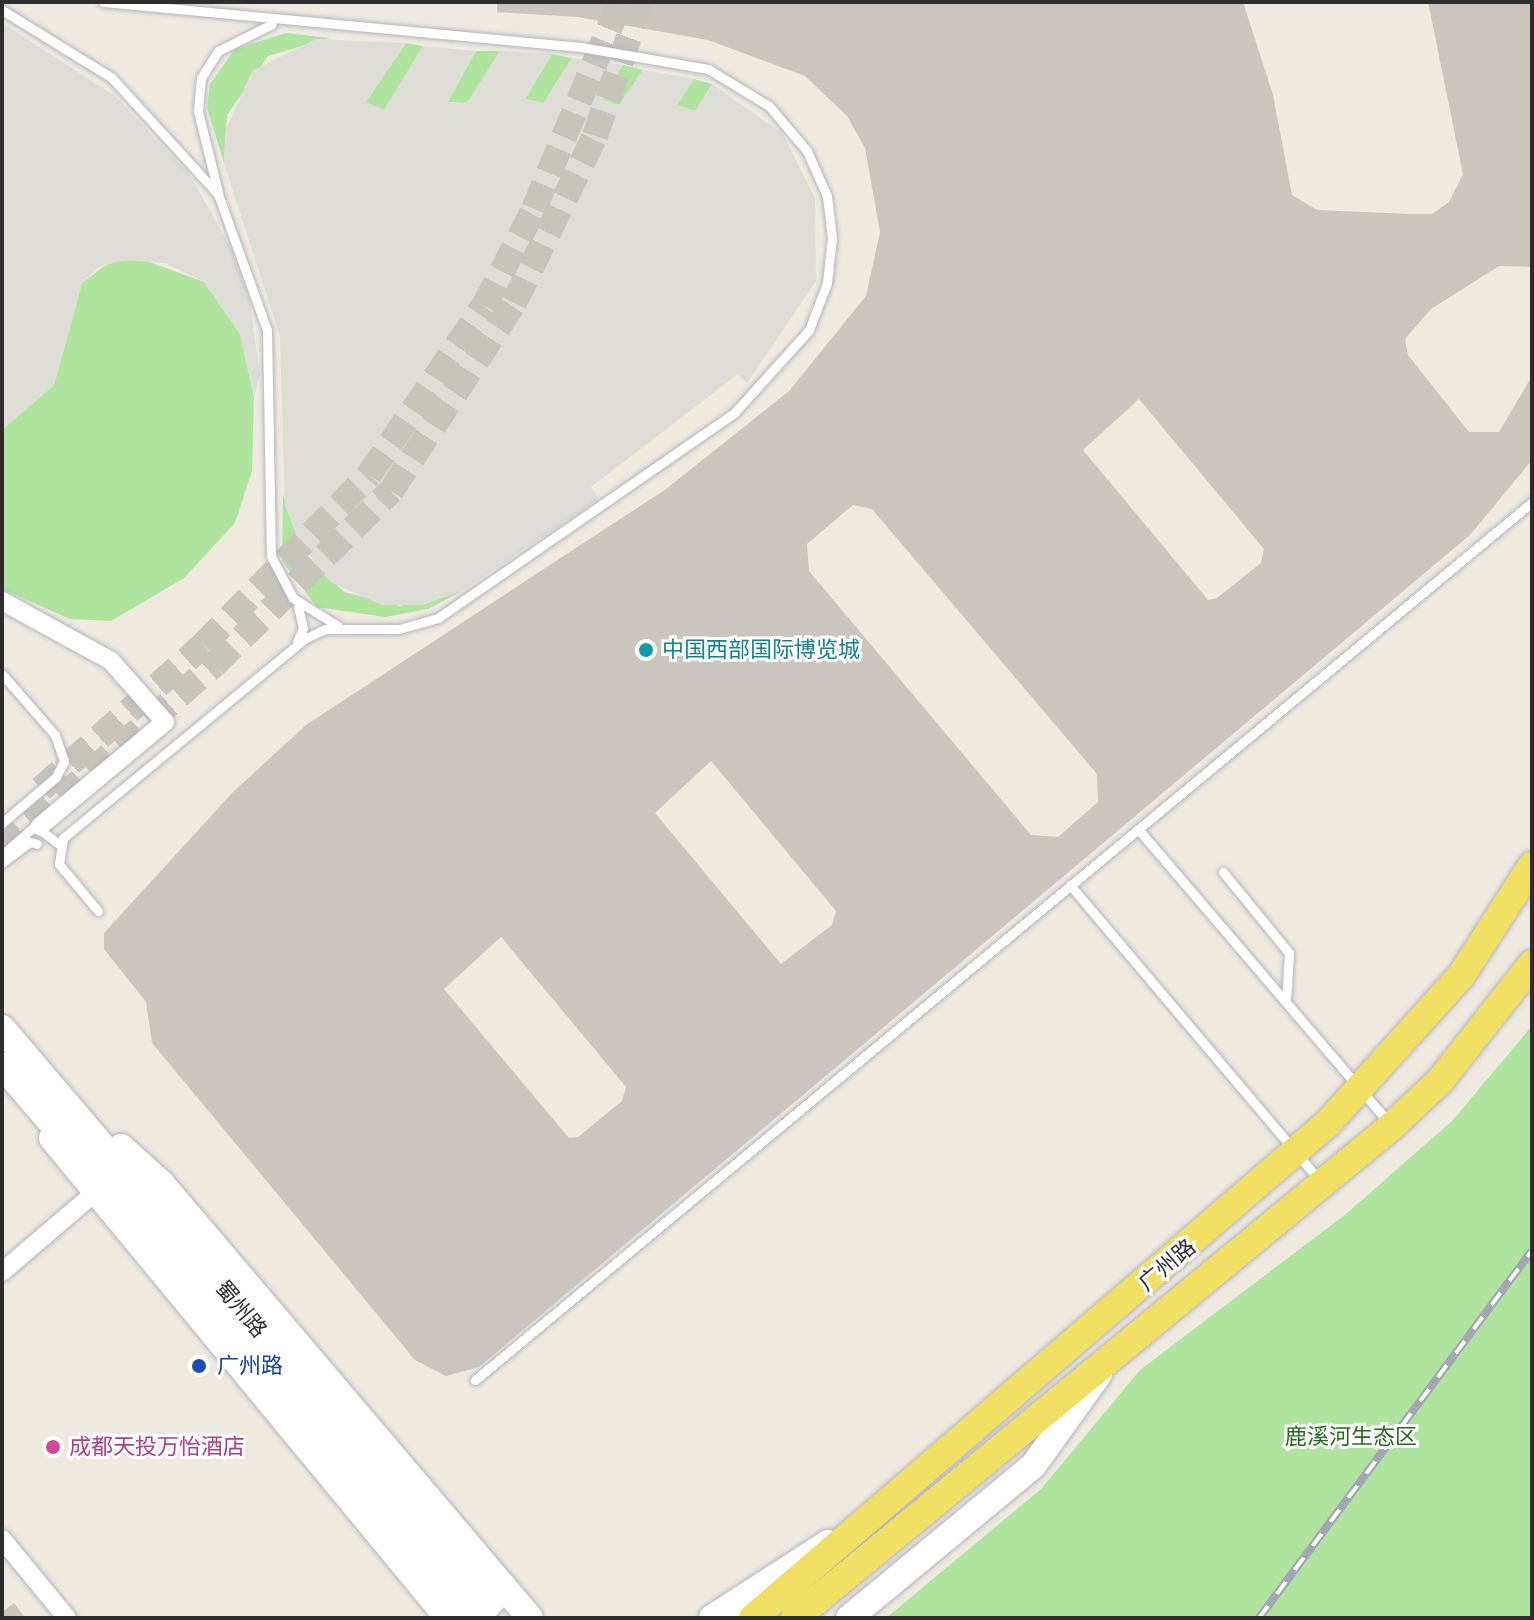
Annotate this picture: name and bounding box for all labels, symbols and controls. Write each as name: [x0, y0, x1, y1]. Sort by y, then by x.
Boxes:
place label: 中国西部国际博览城: [662, 637, 860, 663]
marker: 中国西部国际博览城: [637, 641, 655, 659]
street label: 广州路: [1133, 1234, 1201, 1296]
street label: 蜀州路: [210, 1275, 272, 1343]
place label: 广州路: [217, 1353, 283, 1379]
marker: 广州路: [188, 1355, 210, 1377]
park label: 鹿溪河生态区: [1285, 1424, 1417, 1450]
place label: 成都天投万怡酒店: [69, 1434, 245, 1460]
marker: 成都天投万怡酒店: [44, 1438, 62, 1456]

